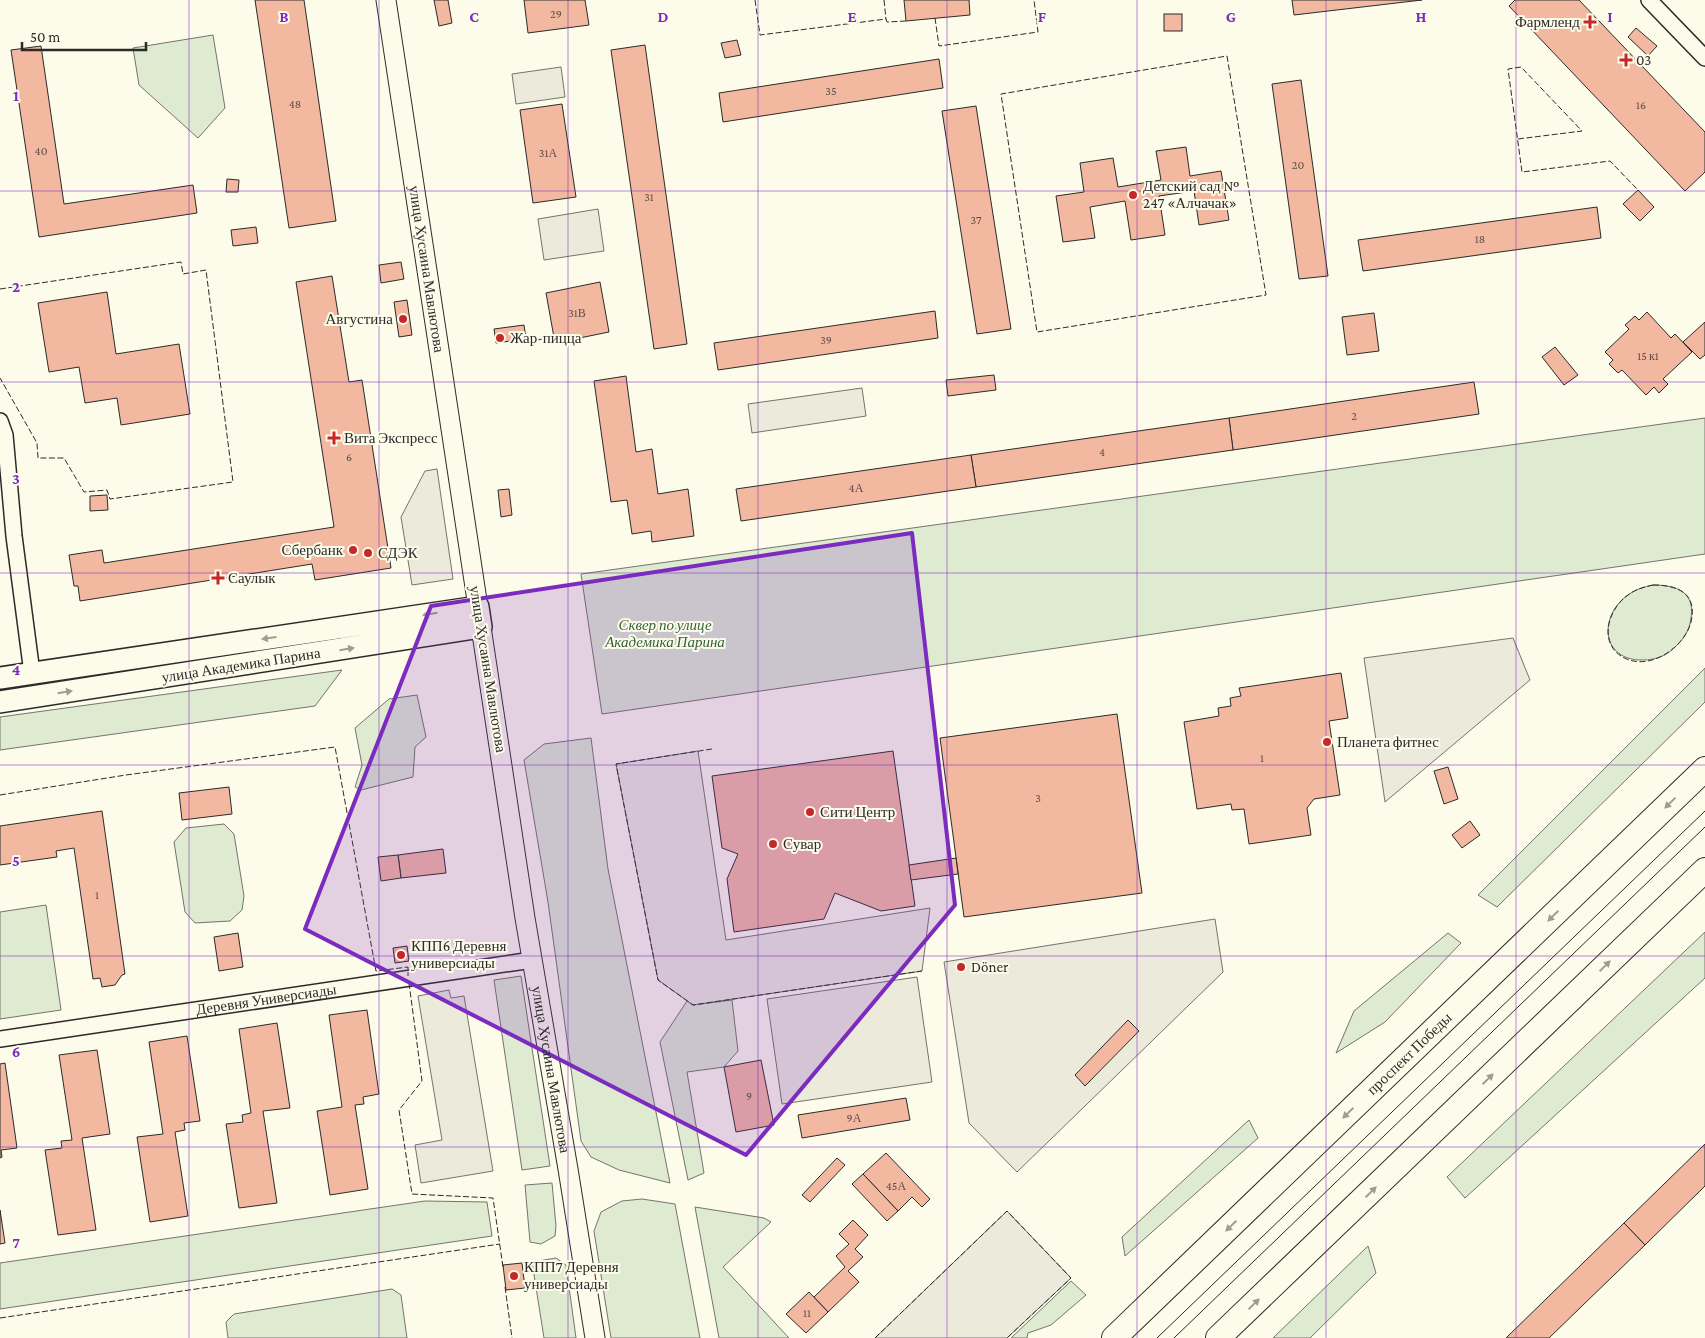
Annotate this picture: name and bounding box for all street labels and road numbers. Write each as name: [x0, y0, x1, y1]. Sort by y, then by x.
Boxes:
street label: улица Хусаина Мавлютова: [406, 184, 447, 354]
street label: улица Хусаина Мавлютова: [467, 584, 509, 754]
street label: улица Академика Парина: [161, 644, 322, 685]
street label: Деревня Универсиады: [195, 981, 337, 1018]
street label: улица Хусаина Мавлютова: [529, 985, 573, 1154]
street label: проспект Победы: [1364, 1009, 1455, 1098]

